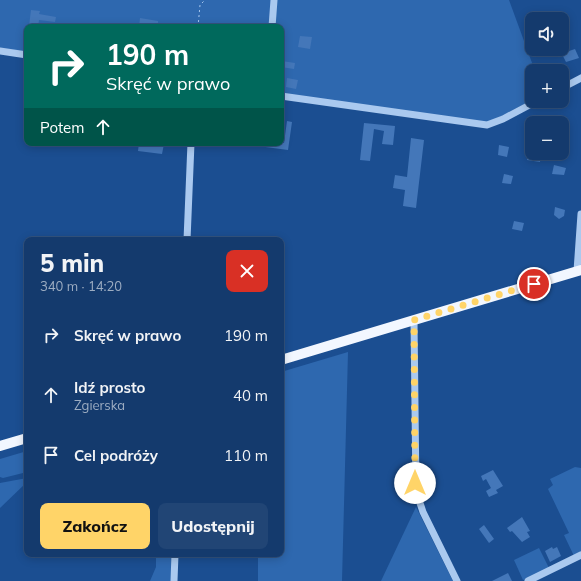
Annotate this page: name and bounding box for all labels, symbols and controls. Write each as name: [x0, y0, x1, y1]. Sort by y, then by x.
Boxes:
map controls: [525, 12, 569, 160]
button: sound: [525, 12, 569, 56]
text: 190 m: [106, 37, 189, 72]
icon: right: [40, 40, 92, 92]
button: +: [525, 64, 569, 108]
text: Skręć w prawo: [106, 72, 230, 95]
icon: ahead: [92, 116, 114, 138]
button: −: [525, 116, 569, 160]
text: Potem: [40, 118, 84, 137]
text: 5 min: [40, 248, 104, 278]
button: close: [226, 250, 268, 292]
pin: [517, 267, 551, 301]
icon: arrive: [523, 273, 545, 295]
text: 340 m · 14:20: [40, 278, 122, 294]
icon: right: [40, 324, 62, 346]
text: Skręć w prawo: [74, 326, 181, 345]
text: 190 m: [224, 326, 268, 345]
text: Idź prosto: [74, 378, 145, 397]
icon: ahead: [40, 384, 62, 406]
text: 40 m: [233, 386, 268, 405]
text: Zgierska: [74, 397, 125, 413]
icon: arrive: [40, 444, 62, 466]
text: Cel podróży: [74, 446, 158, 465]
text: 110 m: [224, 446, 268, 465]
position arrow: [394, 462, 436, 504]
button: Zakończ: [40, 503, 150, 549]
button: Udostępnij: [158, 503, 268, 549]

